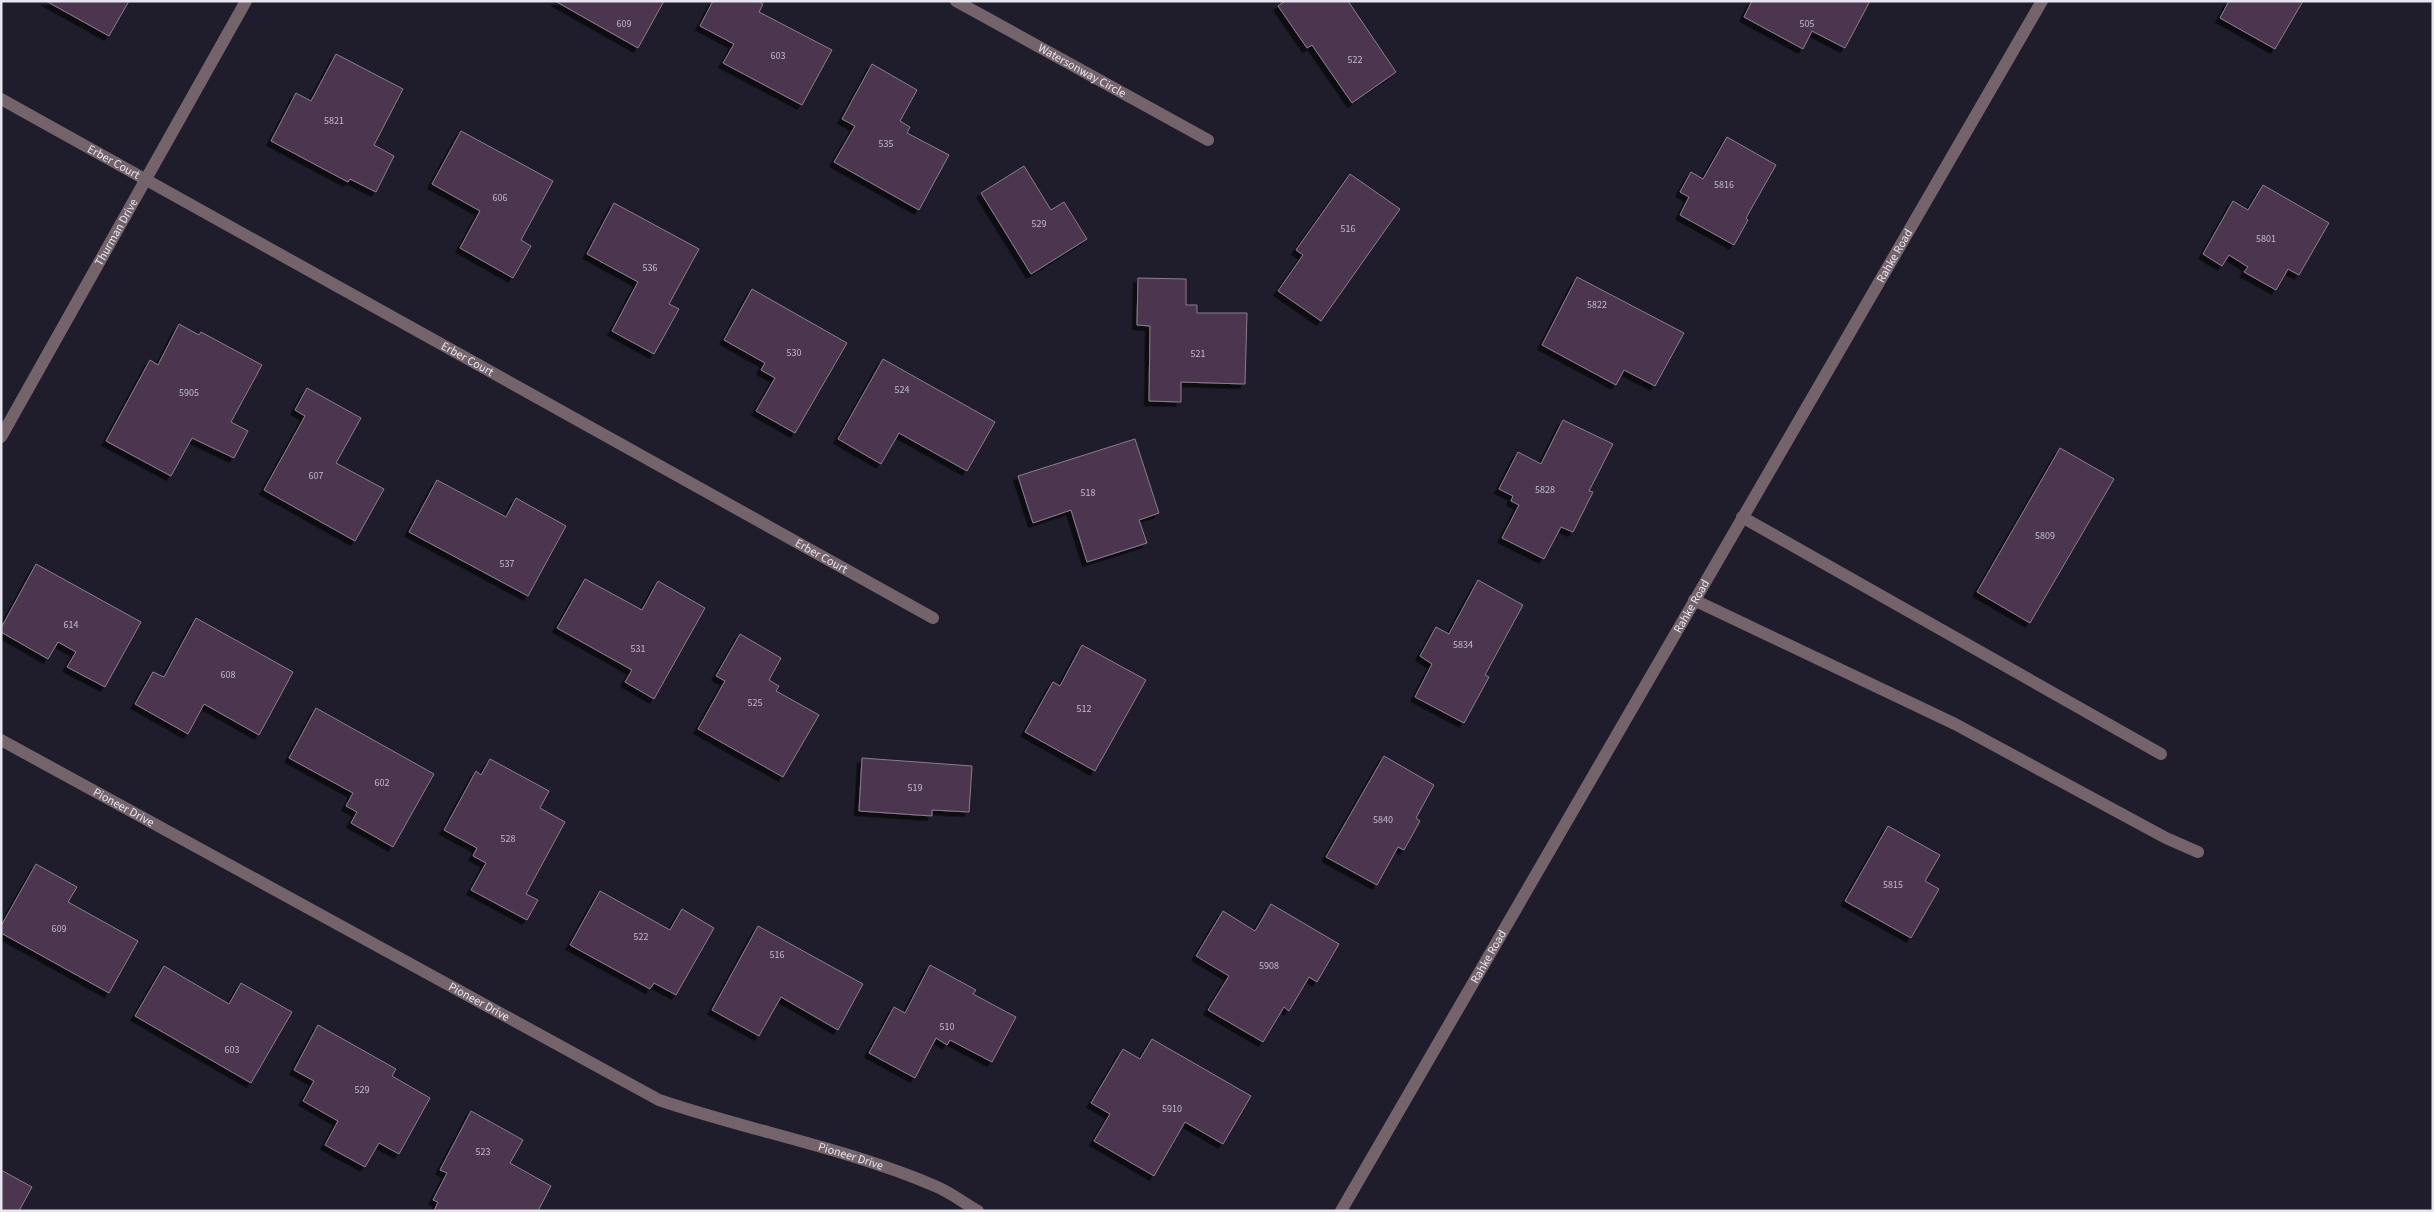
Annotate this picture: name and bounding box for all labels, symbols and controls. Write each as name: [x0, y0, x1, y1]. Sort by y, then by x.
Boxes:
house number: 609: [617, 17, 631, 31]
house number: 505: [1800, 17, 1814, 31]
street label: Watersonway Circle: [1035, 39, 1129, 102]
house number: 603: [771, 49, 785, 63]
house number: 522: [1348, 53, 1362, 67]
house number: 5821: [324, 114, 344, 128]
house number: 535: [879, 137, 893, 151]
street label: Erber Court: [84, 140, 143, 183]
house number: 5816: [1714, 178, 1734, 192]
house number: 606: [493, 191, 507, 205]
street label: Thurman Drive: [90, 195, 142, 269]
house number: 529: [1032, 217, 1046, 231]
house number: 516: [1341, 222, 1355, 236]
street label: Rahke Road: [1872, 226, 1917, 286]
house number: 5801: [2256, 232, 2276, 246]
house number: 536: [643, 261, 657, 275]
house number: 5822: [1587, 298, 1607, 312]
street label: Erber Court: [438, 337, 497, 380]
house number: 530: [787, 346, 801, 360]
house number: 521: [1191, 347, 1205, 361]
house number: 524: [895, 383, 909, 397]
house number: 5905: [179, 386, 199, 400]
house number: 607: [309, 469, 323, 483]
house number: 5828: [1535, 483, 1555, 497]
house number: 518: [1081, 486, 1095, 500]
house number: 5809: [2035, 529, 2055, 543]
street label: Erber Court: [792, 534, 851, 577]
house number: 537: [500, 557, 514, 571]
street label: Rahke Road: [1669, 576, 1714, 636]
house number: 614: [64, 618, 78, 632]
house number: 5834: [1453, 638, 1473, 652]
house number: 531: [631, 642, 645, 656]
house number: 608: [221, 668, 235, 682]
house number: 525: [748, 696, 762, 710]
house number: 512: [1077, 702, 1091, 716]
house number: 602: [375, 776, 389, 790]
house number: 519: [908, 781, 922, 795]
street label: Pioneer Drive: [90, 784, 157, 831]
house number: 5840: [1373, 813, 1393, 827]
house number: 528: [501, 832, 515, 846]
house number: 5815: [1883, 878, 1903, 892]
house number: 609: [52, 922, 66, 936]
street label: Rahke Road: [1466, 927, 1511, 987]
house number: 522: [634, 930, 648, 944]
house number: 516: [770, 948, 784, 962]
house number: 5908: [1259, 959, 1279, 973]
street label: Pioneer Drive: [445, 978, 513, 1025]
house number: 510: [940, 1020, 954, 1034]
house number: 603: [225, 1043, 239, 1057]
house number: 529: [355, 1083, 369, 1097]
house number: 5910: [1162, 1102, 1182, 1116]
street label: Pioneer Drive: [816, 1138, 886, 1174]
house number: 523: [476, 1145, 490, 1159]

